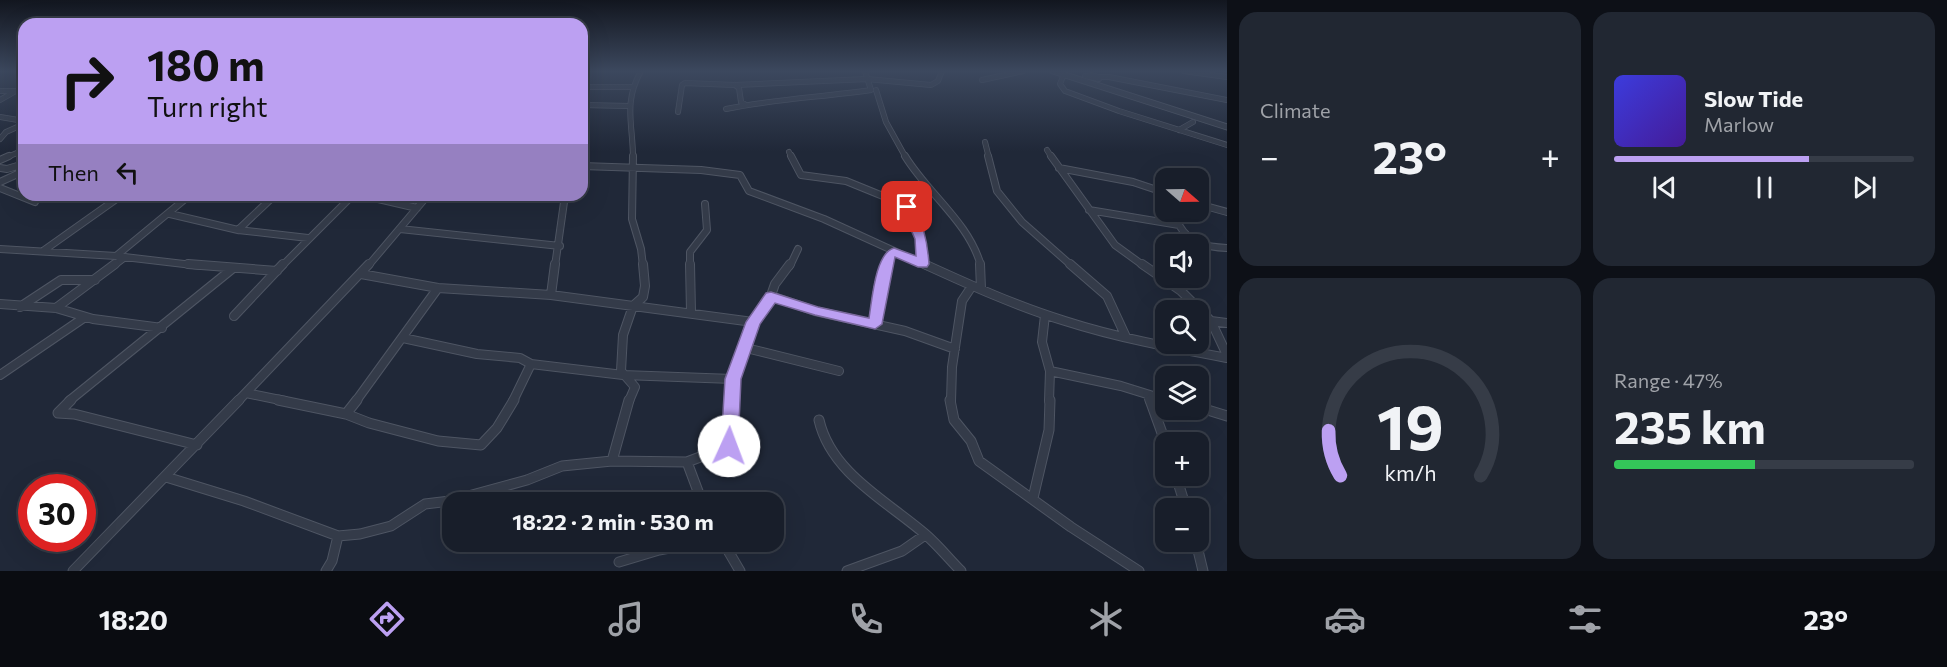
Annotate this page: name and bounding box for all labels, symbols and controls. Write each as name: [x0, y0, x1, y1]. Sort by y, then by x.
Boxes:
text: 180 m: [147, 38, 265, 90]
icon: right: [48, 42, 126, 120]
text: Slow Tide: [1704, 85, 1803, 112]
text: Turn right: [147, 90, 267, 123]
text: Climate: [1260, 98, 1330, 122]
text: Marlow: [1704, 112, 1774, 136]
text: 23°: [1373, 128, 1447, 183]
text: −: [1260, 135, 1279, 176]
text: +: [1541, 135, 1560, 176]
icon: left: [111, 156, 144, 189]
text: Then: [48, 159, 99, 186]
north arrow: [1155, 168, 1209, 222]
map controls: [1155, 168, 1209, 552]
icon: previous: [1648, 171, 1681, 204]
icon: pause: [1748, 171, 1781, 204]
icon: next: [1848, 171, 1881, 204]
pin: [881, 181, 932, 232]
icon: arrive: [890, 190, 923, 223]
button: sound: [1155, 234, 1209, 288]
button: search: [1155, 300, 1209, 354]
button: layers: [1155, 366, 1209, 420]
text: Range · 47%: [1614, 368, 1723, 392]
text: 19: [1377, 387, 1443, 463]
text: 235 km: [1614, 398, 1766, 453]
position arrow: [697, 414, 761, 478]
button: +: [1155, 432, 1209, 486]
text: km/h: [1384, 459, 1436, 485]
speed limit sign: 30: [18, 474, 96, 552]
button: −: [1155, 498, 1209, 552]
text: 18:22 · 2 min · 530 m: [512, 508, 714, 535]
icon: directions: [366, 598, 408, 640]
icon: music: [605, 598, 647, 640]
icon: phone: [845, 598, 887, 640]
icon: climate: [1085, 598, 1127, 640]
icon: car: [1324, 598, 1366, 640]
icon: filters: [1564, 598, 1606, 640]
text: 18:20: [99, 603, 168, 636]
text: 23°: [1804, 603, 1848, 636]

